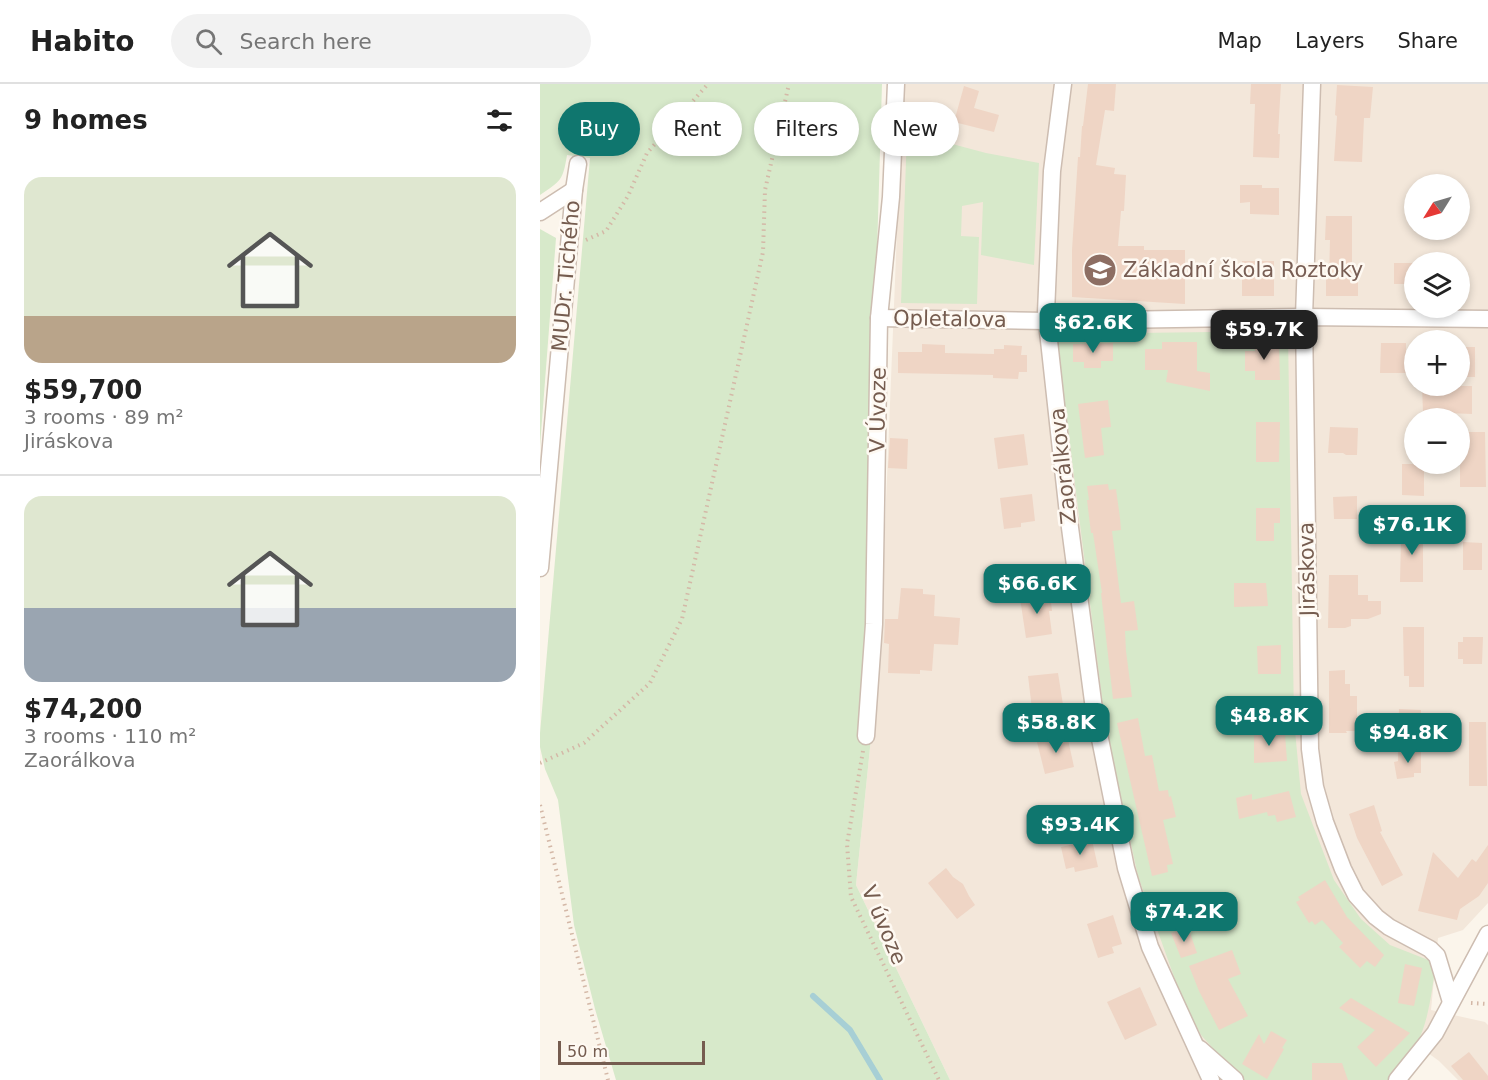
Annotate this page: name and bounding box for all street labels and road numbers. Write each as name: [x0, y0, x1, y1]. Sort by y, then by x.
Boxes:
street label: MUDr. Tichého: [547, 199, 585, 353]
street label: Opletalova: [893, 306, 1007, 332]
street label: V Úvoze: [864, 367, 891, 453]
street label: Zaorálkova: [1045, 407, 1081, 525]
street label: Jiráskova: [1294, 522, 1320, 618]
street label: V úvoze: [857, 882, 911, 968]

